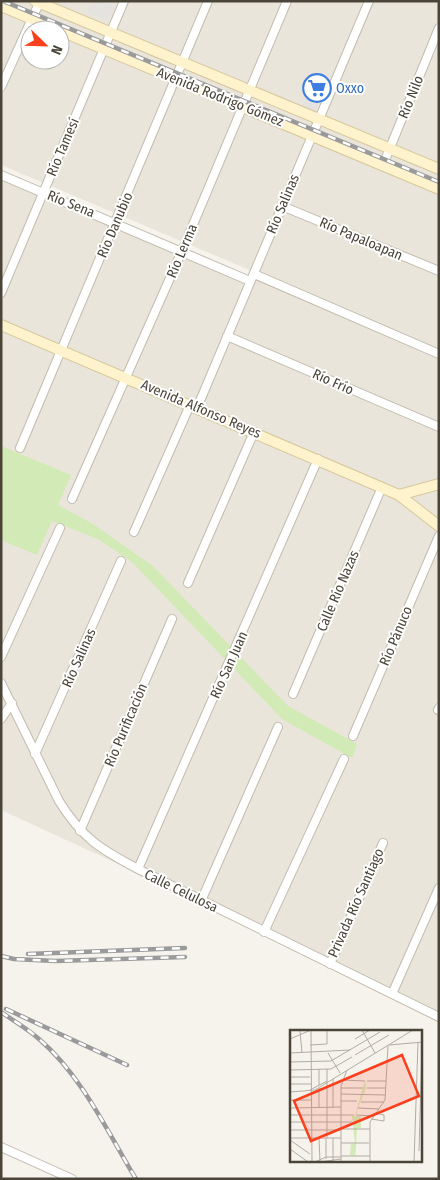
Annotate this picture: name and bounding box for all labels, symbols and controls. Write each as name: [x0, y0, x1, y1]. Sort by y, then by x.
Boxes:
north arrow: [20, 20, 70, 70]
text: N: [47, 43, 66, 57]
street label: Avenida Rodrigo Gómez: [154, 64, 286, 130]
supermarket icon: Oxxo: [302, 73, 332, 103]
street label: Río Nilo: [395, 73, 427, 121]
place label: Oxxo: [336, 80, 364, 97]
street label: Río Tamesí: [43, 115, 83, 179]
street label: Río Salinas: [263, 172, 303, 236]
street label: Río Sena: [45, 187, 97, 221]
street label: Río Danubio: [94, 190, 136, 260]
street label: Río Papaloapan: [317, 214, 405, 264]
street label: Río Lerma: [163, 221, 201, 281]
street label: Río Frío: [310, 365, 356, 399]
street label: Avenida Alfonso Reyes: [138, 376, 264, 442]
street label: Calle Río Nazas: [313, 548, 363, 634]
street label: Río Pánuco: [376, 604, 416, 668]
street label: Río Salinas: [58, 626, 100, 690]
street label: Río San Juan: [207, 629, 251, 701]
street label: Río Purificación: [101, 681, 151, 769]
street label: Privada Río Santiago: [324, 846, 388, 960]
street label: Calle Celulosa: [141, 866, 221, 916]
inset map: [290, 1030, 422, 1162]

